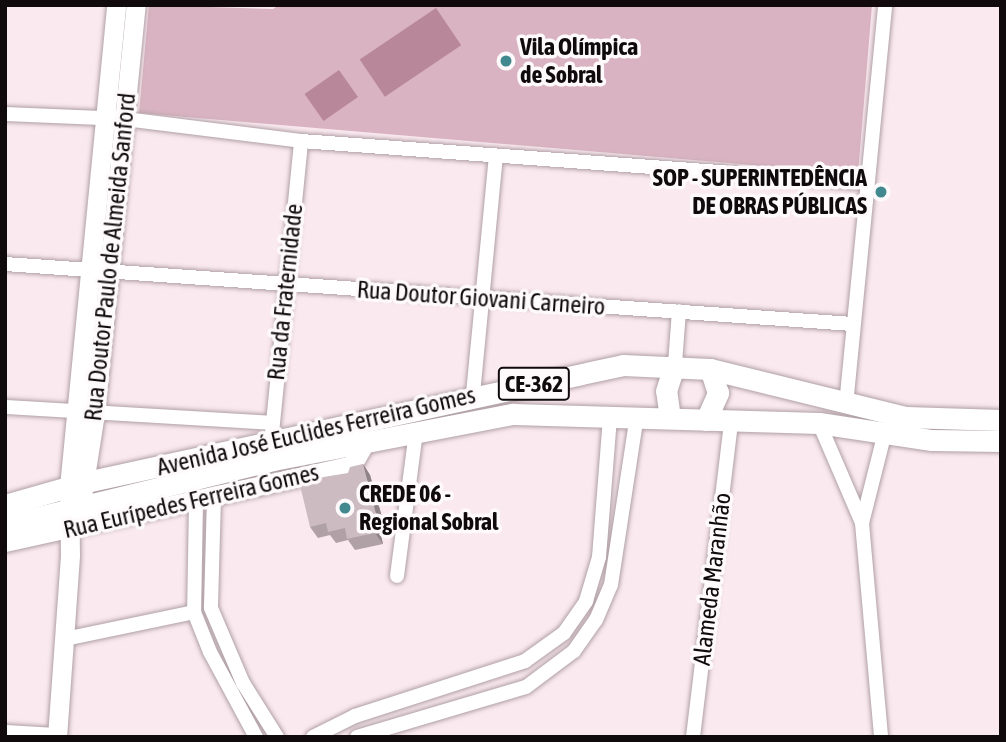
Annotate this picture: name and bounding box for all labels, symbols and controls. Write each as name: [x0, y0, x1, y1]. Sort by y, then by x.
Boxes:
place label: Vila Olímpica de Sobral: [520, 33, 638, 89]
marker: Vila Olímpica de Sobral: [498, 53, 514, 69]
street label: Rua Doutor Paulo de Almeida Sanford: [78, 91, 142, 423]
place label: SOP - SUPERINTEDÊNCIA DE OBRAS PÚBLICAS: [653, 164, 867, 220]
marker: SOP - SUPERINTEDÊNCIA DE OBRAS PÚBLICAS: [873, 184, 889, 200]
street label: Rua da Fraternidade: [261, 202, 309, 382]
street label: Rua Doutor Giovani Carneiro: [356, 275, 606, 321]
road number: CE-362: [497, 364, 571, 404]
street label: Avenida José Euclides Ferreira Gomes: [154, 380, 478, 482]
street label: Rua Eurípedes Ferreira Gomes: [61, 458, 321, 544]
place label: CREDE 06 - Regional Sobral: [359, 480, 498, 536]
street label: Alameda Maranhão: [687, 491, 737, 667]
marker: CREDE 06 - Regional Sobral: [337, 500, 353, 516]

